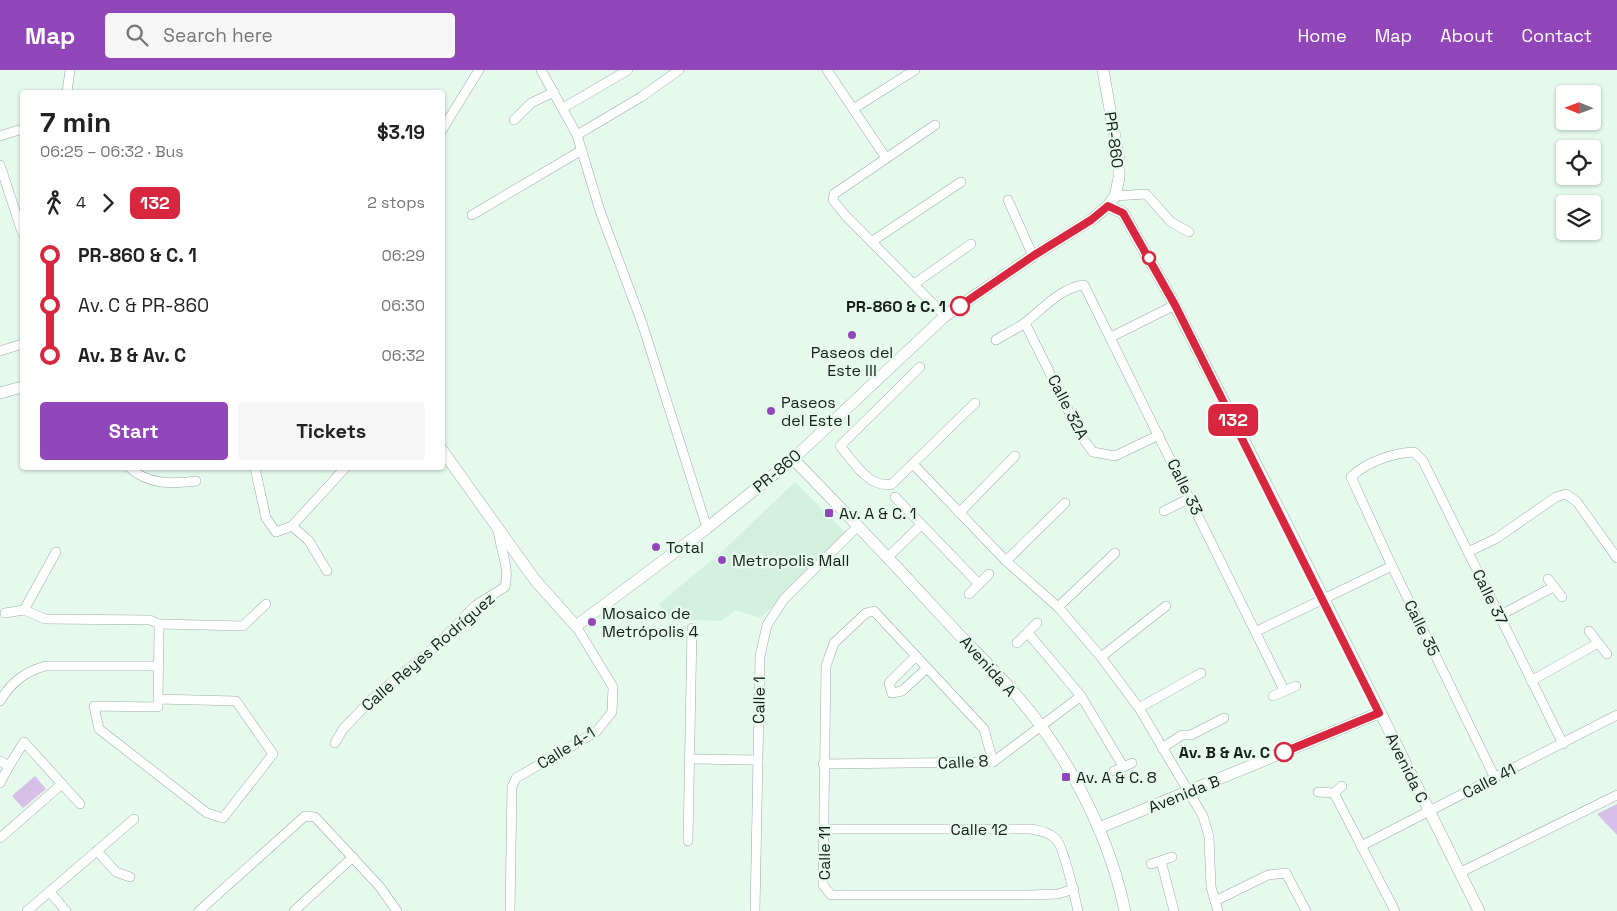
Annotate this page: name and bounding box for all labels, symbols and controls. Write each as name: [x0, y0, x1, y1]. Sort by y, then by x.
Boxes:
search box: [105, 13, 455, 58]
text: Map: [25, 20, 75, 51]
icon: search: [123, 21, 151, 49]
text: Search here: [163, 23, 273, 48]
text: Home: [1298, 24, 1347, 47]
text: Map: [1375, 24, 1412, 47]
text: About: [1440, 24, 1494, 47]
text: Contact: [1522, 24, 1592, 47]
north arrow: [1556, 85, 1601, 130]
map controls: [1556, 85, 1601, 240]
text: 7 min: [40, 104, 111, 140]
street label: PR-860: [1100, 110, 1128, 170]
text: $3.19: [377, 120, 425, 145]
button: locate: [1556, 140, 1601, 185]
text: 06:25 – 06:32 · Bus: [40, 141, 184, 162]
icon: walk: [40, 189, 68, 217]
icon: forward: [94, 189, 122, 217]
text: 132: [140, 191, 170, 214]
text: 4: [76, 192, 86, 213]
text: 2 stops: [367, 192, 425, 213]
button: layers: [1556, 195, 1601, 240]
text: PR-860 & C. 1: [78, 243, 197, 268]
text: 06:29: [382, 245, 425, 266]
unlabelled marker: [1142, 251, 1156, 265]
text: Av. C & PR-860: [78, 293, 209, 318]
text: 06:30: [381, 295, 425, 316]
place label: PR-860 & C. 1: [846, 296, 946, 317]
marker: PR-860 & C. 1: [950, 296, 970, 316]
marker: Paseos del Este III: [846, 329, 858, 341]
place label: Paseos del Este III: [811, 342, 893, 381]
text: Av. B & Av. C: [78, 343, 186, 368]
text: 06:32: [382, 345, 425, 366]
street label: Calle 32A: [1043, 371, 1093, 443]
place label: Paseos del Este I: [781, 392, 851, 431]
button: Start: [40, 402, 228, 460]
button: Tickets: [238, 402, 425, 460]
line badge: 132: [1204, 404, 1262, 436]
marker: Paseos del Este I: [765, 405, 777, 417]
text: 132: [1218, 408, 1248, 431]
street label: PR-860: [748, 445, 806, 497]
street label: Calle 33: [1162, 455, 1208, 519]
place label: Av. A & C. 1: [839, 503, 917, 524]
marker: Av. A & C. 1: [823, 507, 835, 519]
place label: Total: [666, 537, 704, 558]
marker: Total: [650, 541, 662, 553]
place label: Metropolis Mall: [732, 550, 849, 571]
marker: Metropolis Mall: [716, 554, 728, 566]
street label: Calle 37: [1468, 566, 1512, 628]
street label: Calle Reyes Rodríguez: [357, 588, 499, 716]
street label: Calle 35: [1399, 596, 1445, 660]
place label: Mosaico de Metrópolis 4: [602, 603, 699, 642]
marker: Mosaico de Metrópolis 4: [586, 616, 598, 628]
street label: Avenida A: [955, 631, 1021, 701]
street label: Calle 1: [748, 676, 770, 724]
street label: Calle 4-1: [533, 722, 599, 774]
street label: Avenida C: [1381, 730, 1433, 806]
place label: Av. B & Av. C: [1179, 742, 1270, 763]
marker: Av. B & Av. C: [1274, 742, 1294, 762]
street label: Calle 8: [937, 750, 989, 774]
street label: Calle 41: [1459, 759, 1519, 803]
place label: Av. A & C. 8: [1076, 767, 1157, 788]
street label: Avenida B: [1145, 770, 1223, 818]
marker: Av. A & C. 8: [1060, 771, 1072, 783]
street label: Calle 12: [950, 819, 1008, 840]
street label: Calle 11: [814, 826, 835, 880]

